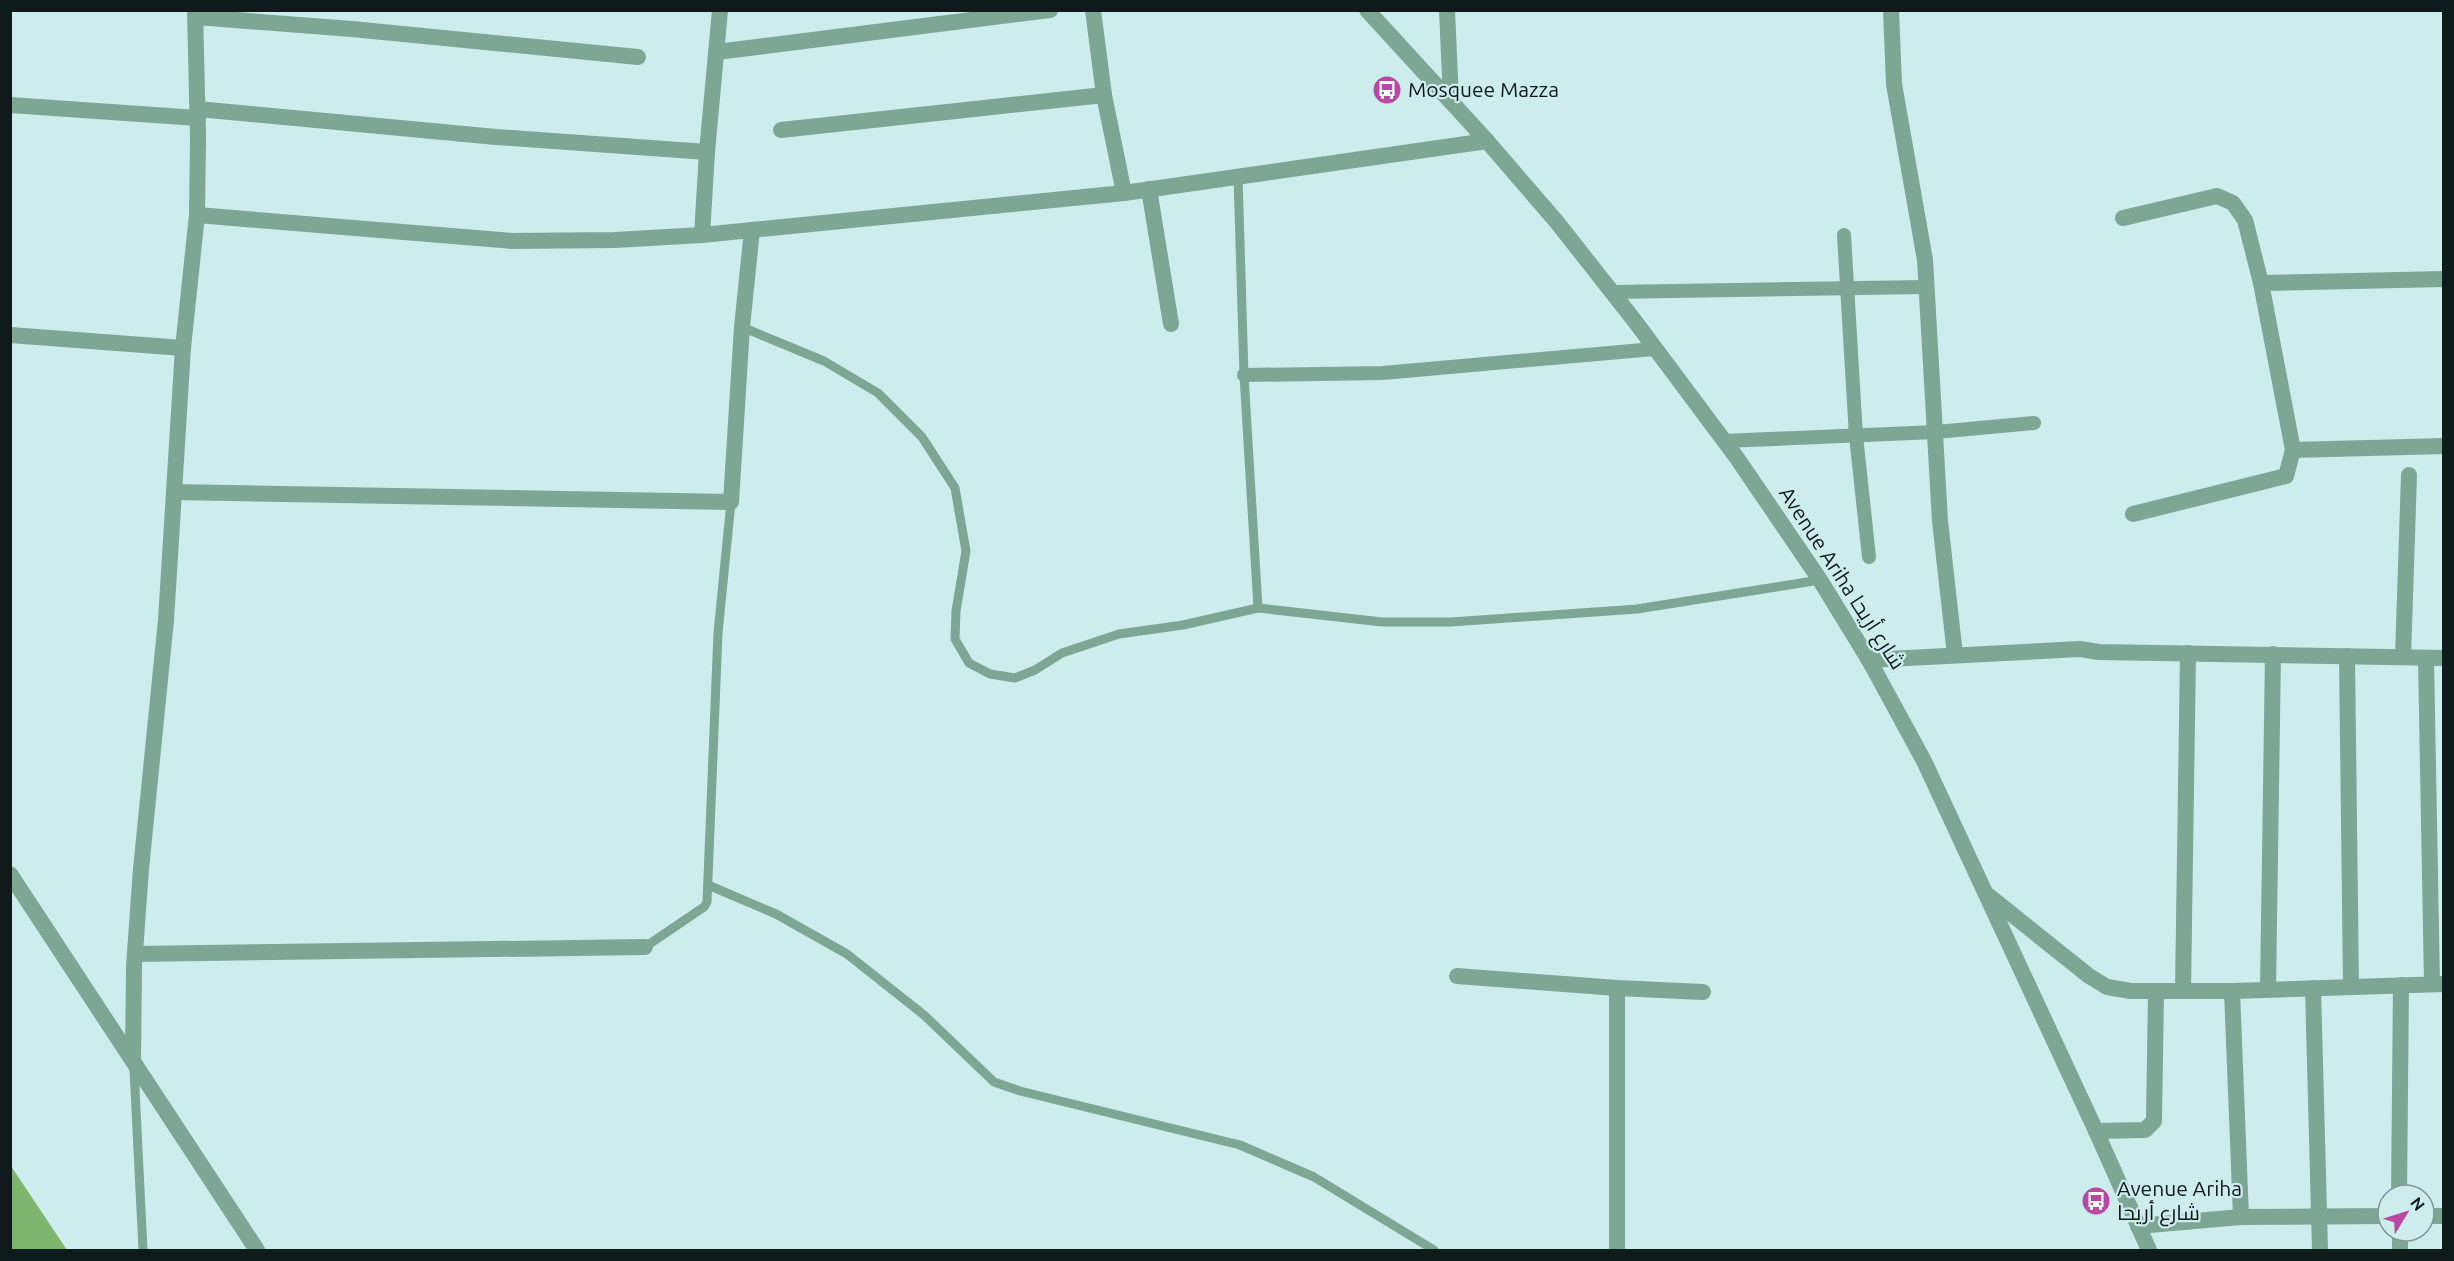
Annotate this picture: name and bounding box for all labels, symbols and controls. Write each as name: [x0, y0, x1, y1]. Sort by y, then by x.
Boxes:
bus stop icon: Mosquee Mazza: [1371, 74, 1403, 106]
place label: Mosquee Mazza: [1408, 77, 1559, 101]
street label: Avenue Ariha شارع أريحا: [1772, 482, 1911, 675]
place label: Avenue Ariha شارع أريحا: [2117, 1176, 2242, 1227]
north arrow: [2376, 1183, 2436, 1243]
bus stop icon: Avenue Ariha شارع أريحا: [2080, 1185, 2112, 1217]
text: N: [2407, 1194, 2429, 1214]

